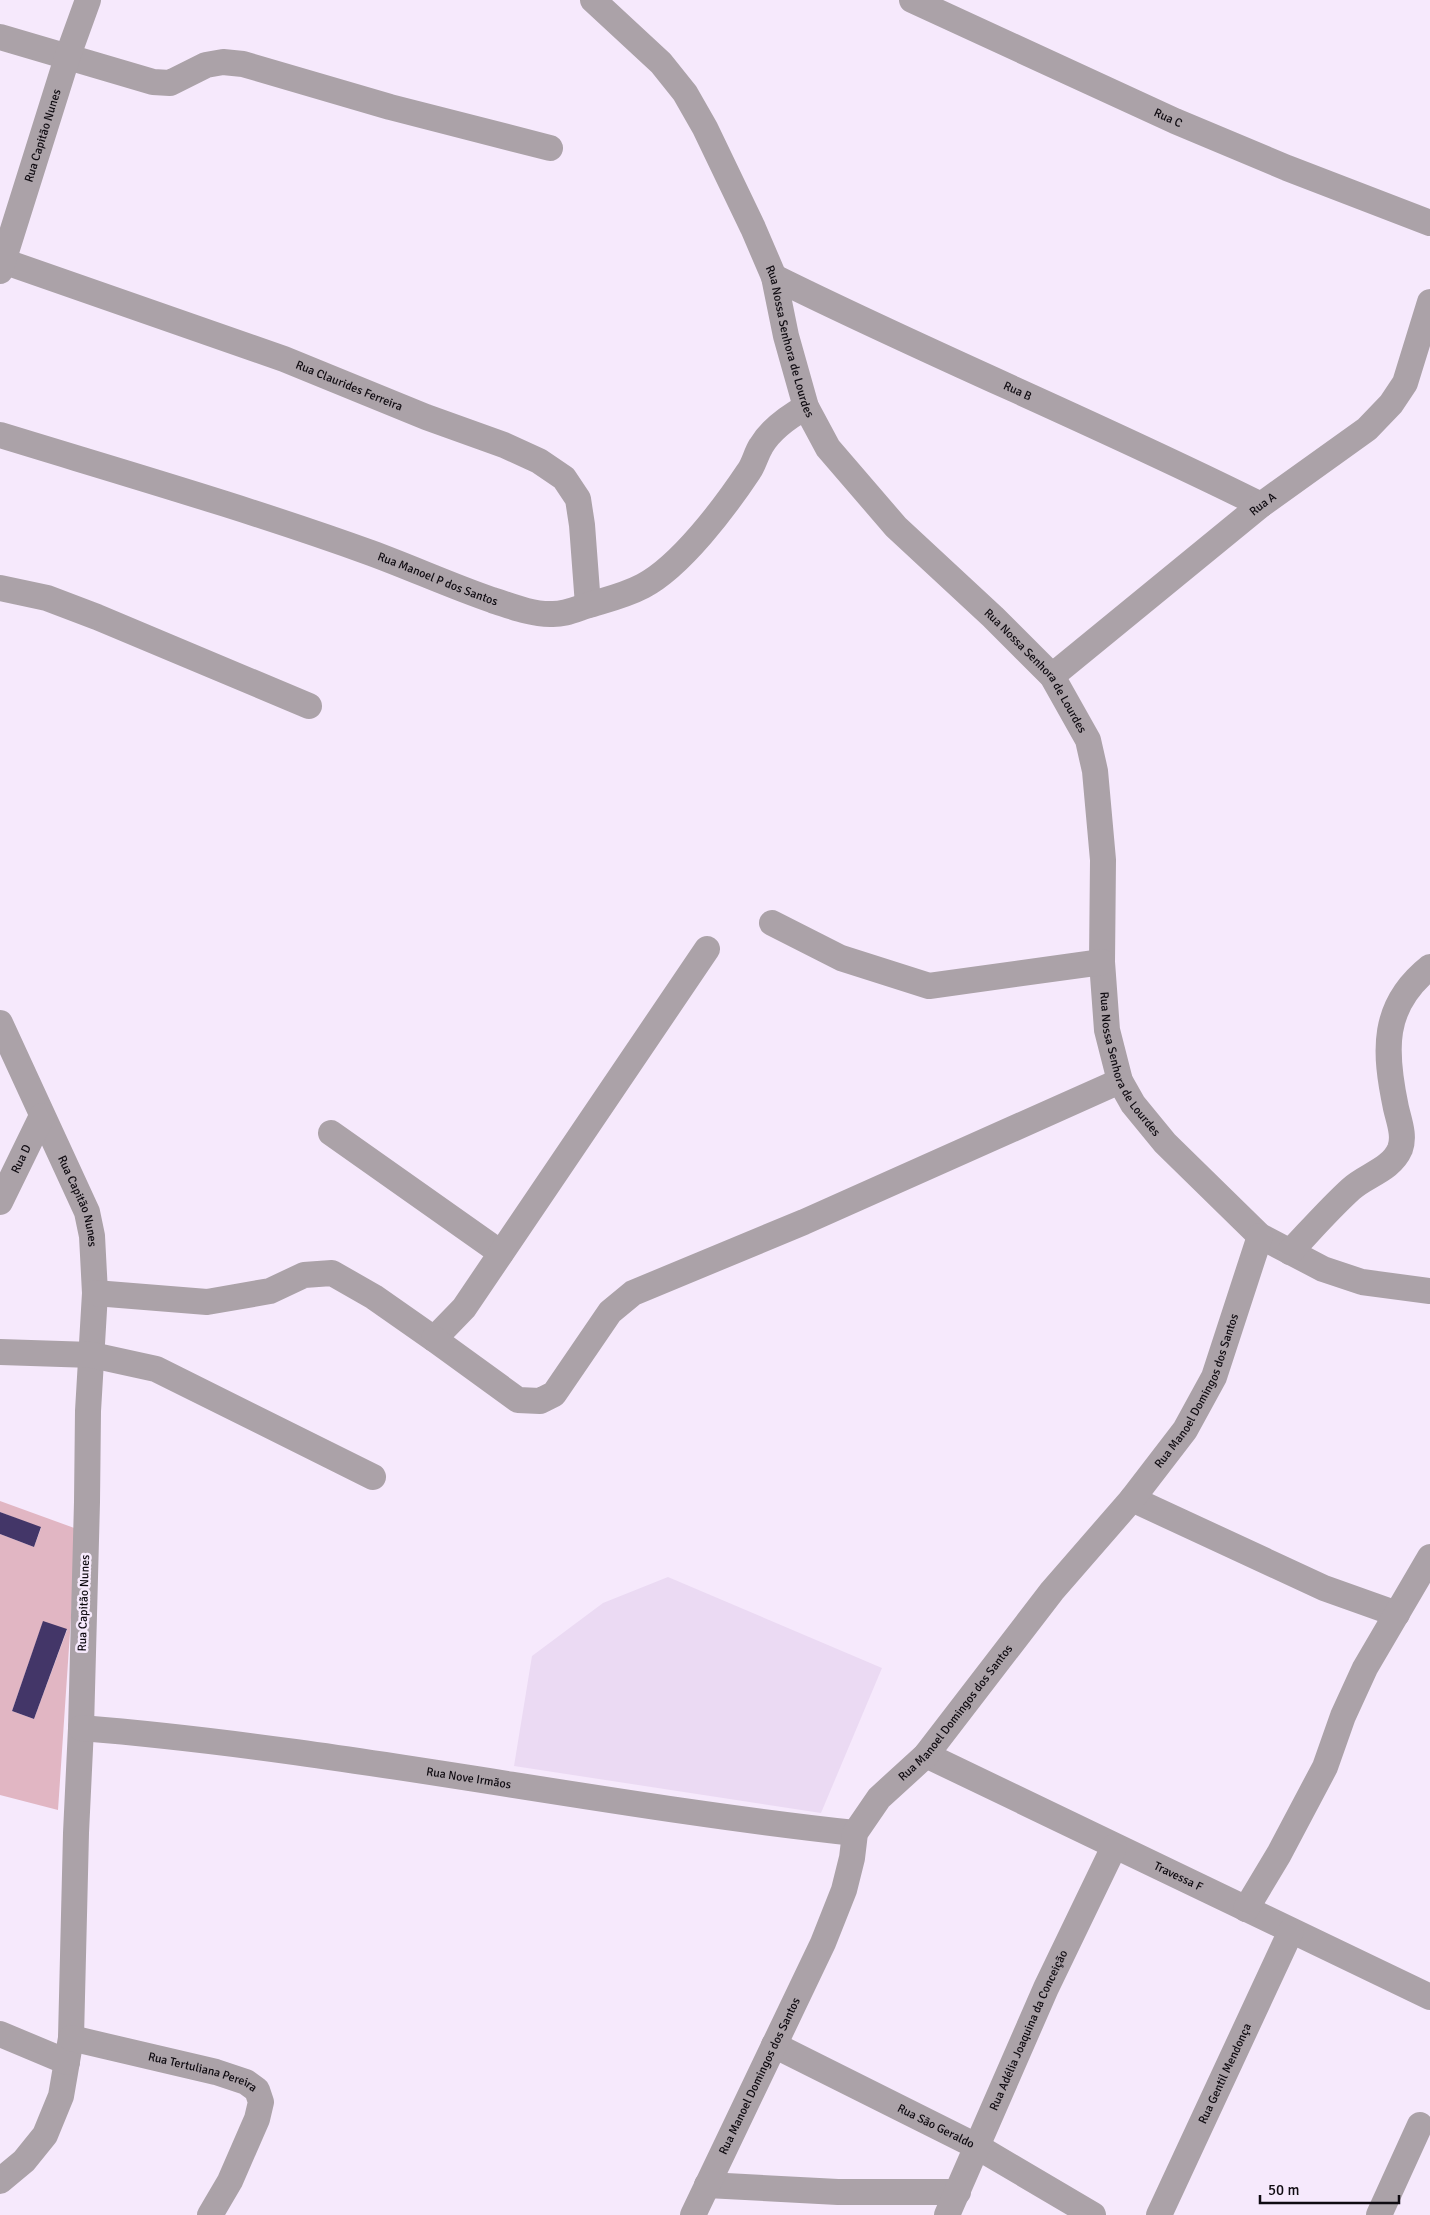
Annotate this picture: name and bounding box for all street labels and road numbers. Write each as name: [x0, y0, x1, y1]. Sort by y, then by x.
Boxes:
street label: Rua Capitão Nunes: [21, 87, 64, 184]
street label: Rua C: [1152, 105, 1185, 131]
street label: Rua Nossa Senhora de Lourdes: [762, 263, 818, 420]
street label: Rua Claurides Ferreira: [293, 357, 405, 414]
street label: Rua B: [1001, 378, 1034, 404]
street label: Rua A: [1246, 489, 1280, 519]
street label: Rua Manoel P dos Santos: [376, 549, 500, 609]
street label: Rua Nossa Senhora de Lourdes: [981, 605, 1090, 736]
street label: Rua Nossa Senhora de Lourdes: [1097, 991, 1164, 1139]
street label: Rua D: [8, 1142, 34, 1176]
street label: Rua Capitão Nunes: [54, 1153, 100, 1247]
street label: Rua Manoel Domingos dos Santos: [1151, 1312, 1242, 1471]
street label: Rua Capitão Nunes: [75, 1554, 93, 1652]
street label: Rua Manoel Domingos dos Santos: [895, 1641, 1016, 1784]
street label: Rua Nove Irmãos: [425, 1764, 512, 1792]
street label: Travessa F: [1152, 1858, 1205, 1894]
street label: Rua Adélia Joaquina da Conceição: [986, 1947, 1071, 2113]
street label: Rua Manoel Domingos dos Santos: [715, 1995, 803, 2157]
street label: Rua Gentil Mendonça: [1195, 2021, 1255, 2126]
street label: Rua Tertuliana Pereira: [147, 2049, 260, 2095]
street label: Rua São Geraldo: [895, 2100, 977, 2151]

